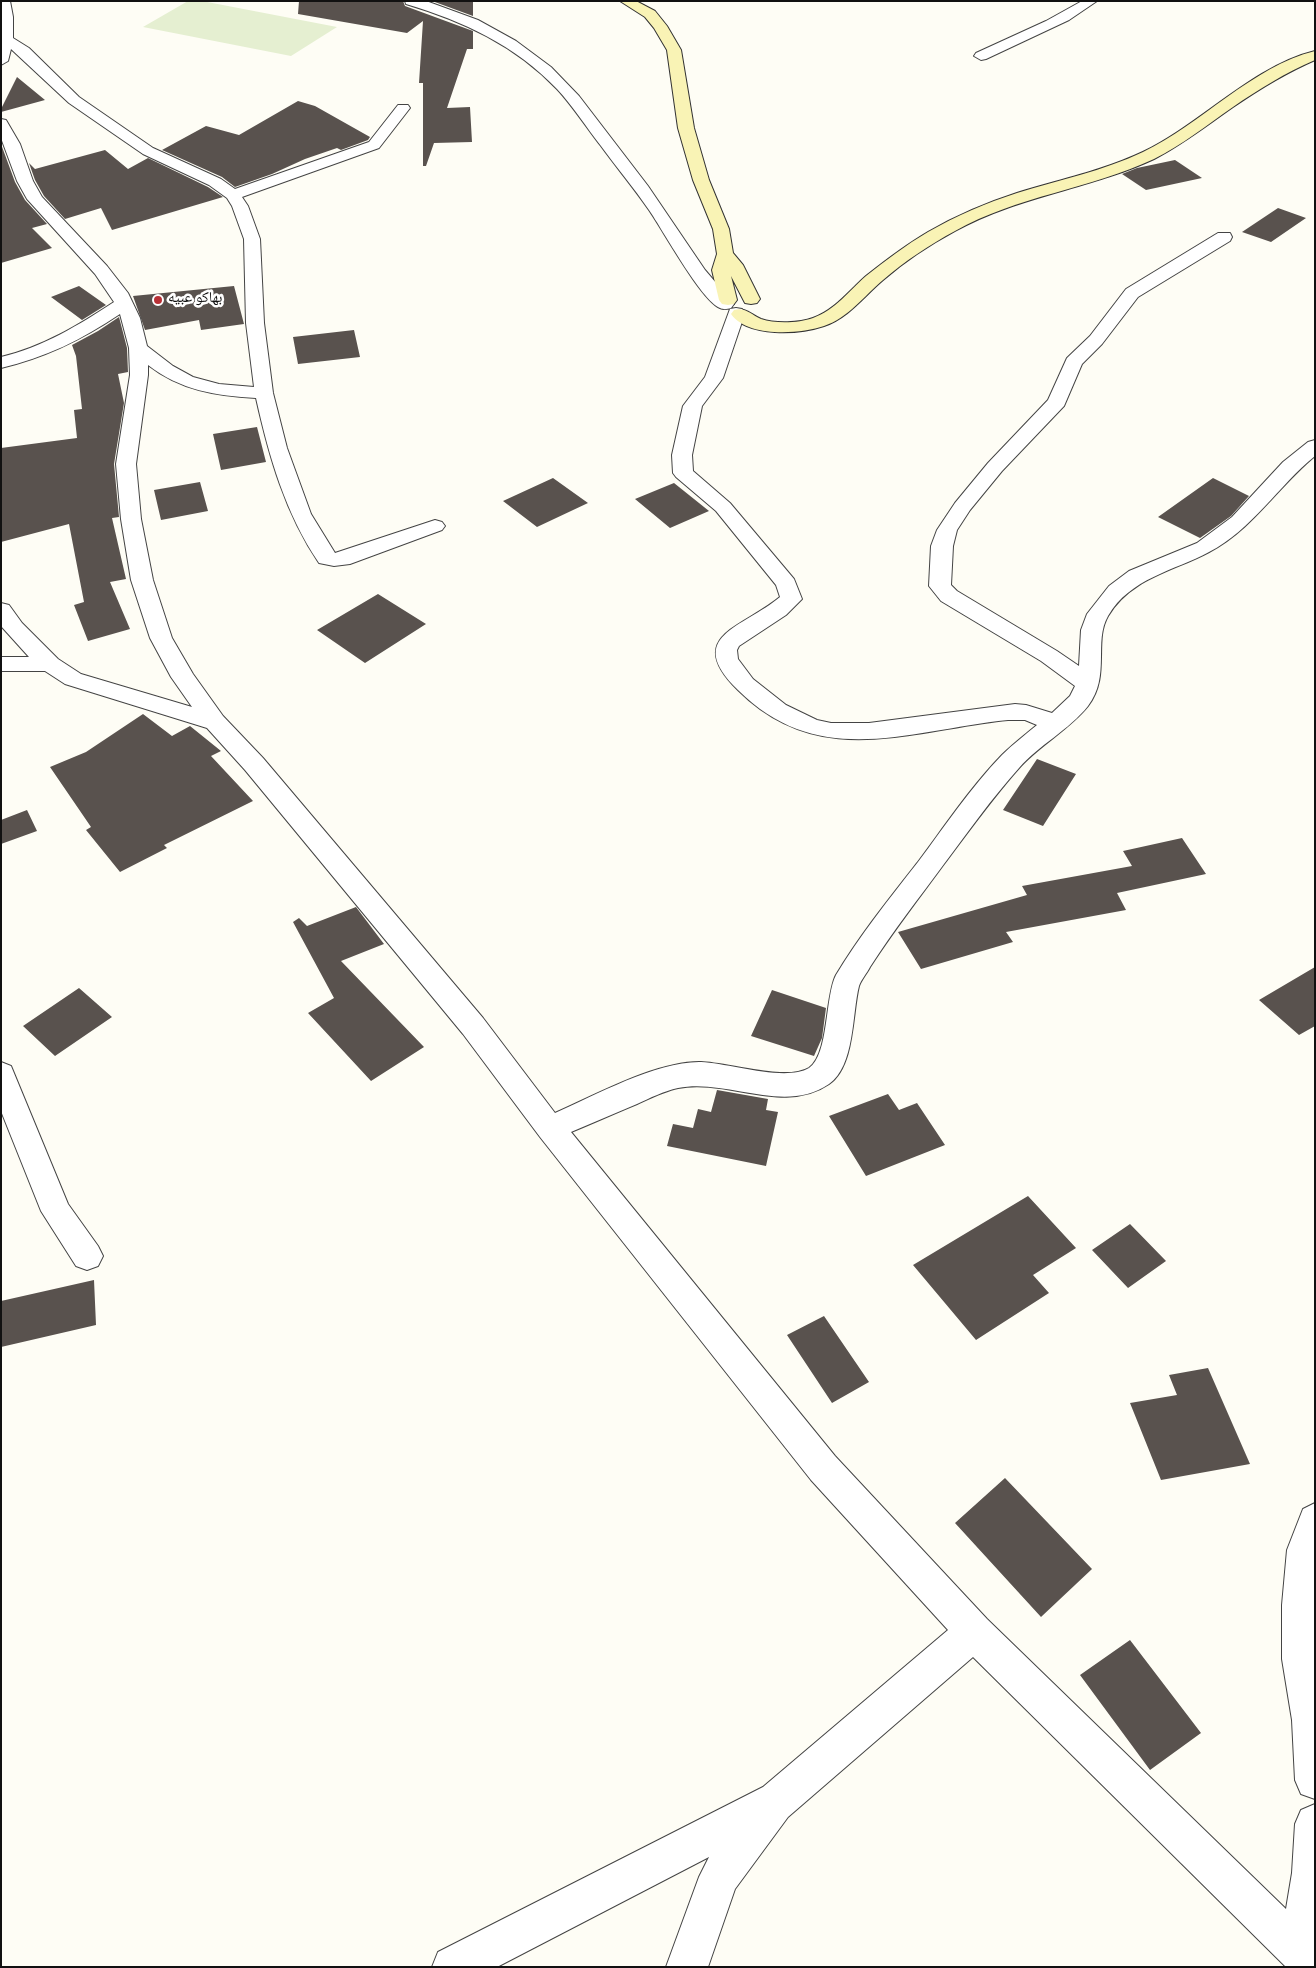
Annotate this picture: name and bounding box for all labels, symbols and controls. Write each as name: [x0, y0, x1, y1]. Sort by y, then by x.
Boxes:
place label: بهاكو عبيه: [168, 291, 222, 309]
marker: بهاكو عبيه: [152, 294, 164, 306]

